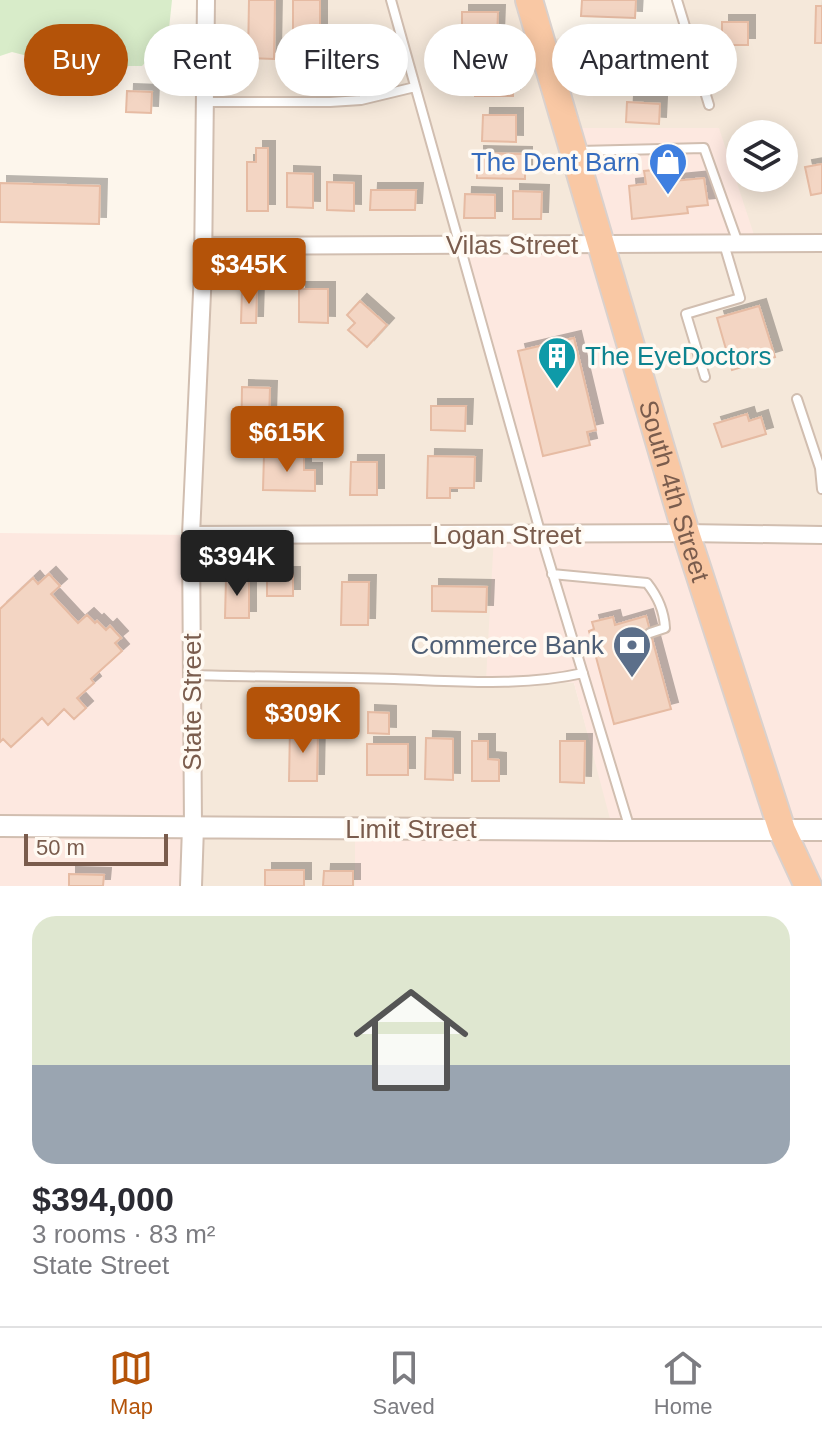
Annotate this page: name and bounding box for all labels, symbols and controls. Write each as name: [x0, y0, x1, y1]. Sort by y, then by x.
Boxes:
chip: Buy: [24, 24, 128, 96]
chip: Rent: [144, 24, 259, 96]
chip: Filters: [275, 24, 408, 96]
chip: New: [424, 24, 536, 96]
chip: Apartment: [552, 24, 737, 96]
map controls: [726, 120, 798, 192]
button: layers: [726, 120, 798, 192]
shop icon: The Dent Barn: [647, 141, 689, 196]
place label: The Dent Barn: [471, 147, 640, 177]
street label: Vilas Street: [446, 230, 579, 260]
pin: $345K: [193, 238, 305, 306]
text: $345K: [211, 249, 287, 279]
building icon: The EyeDoctors: [536, 335, 578, 390]
place label: The EyeDoctors: [585, 341, 771, 371]
street label: South 4th Street: [633, 397, 716, 586]
pin: $615K: [231, 406, 343, 474]
text: $615K: [249, 417, 325, 447]
street label: Logan Street: [433, 520, 582, 550]
pin: $394K: [181, 530, 293, 598]
text: $394K: [199, 541, 275, 571]
bank icon: Commerce Bank: [611, 624, 653, 679]
place label: Commerce Bank: [410, 630, 605, 660]
street label: State Street: [177, 633, 207, 771]
pin: $309K: [247, 687, 359, 755]
text: $309K: [265, 698, 341, 728]
street label: Limit Street: [345, 814, 478, 844]
scale bar: [24, 830, 168, 866]
text: 50 m: [36, 835, 85, 860]
icon: home: [339, 968, 483, 1112]
text: $394,000: [32, 1180, 174, 1218]
text: 3 rooms · 83 m²: [32, 1219, 216, 1249]
text: State Street: [32, 1250, 169, 1280]
tab: Map: [109, 1346, 153, 1420]
tab: Saved: [372, 1346, 435, 1420]
tab: Home: [654, 1346, 713, 1420]

